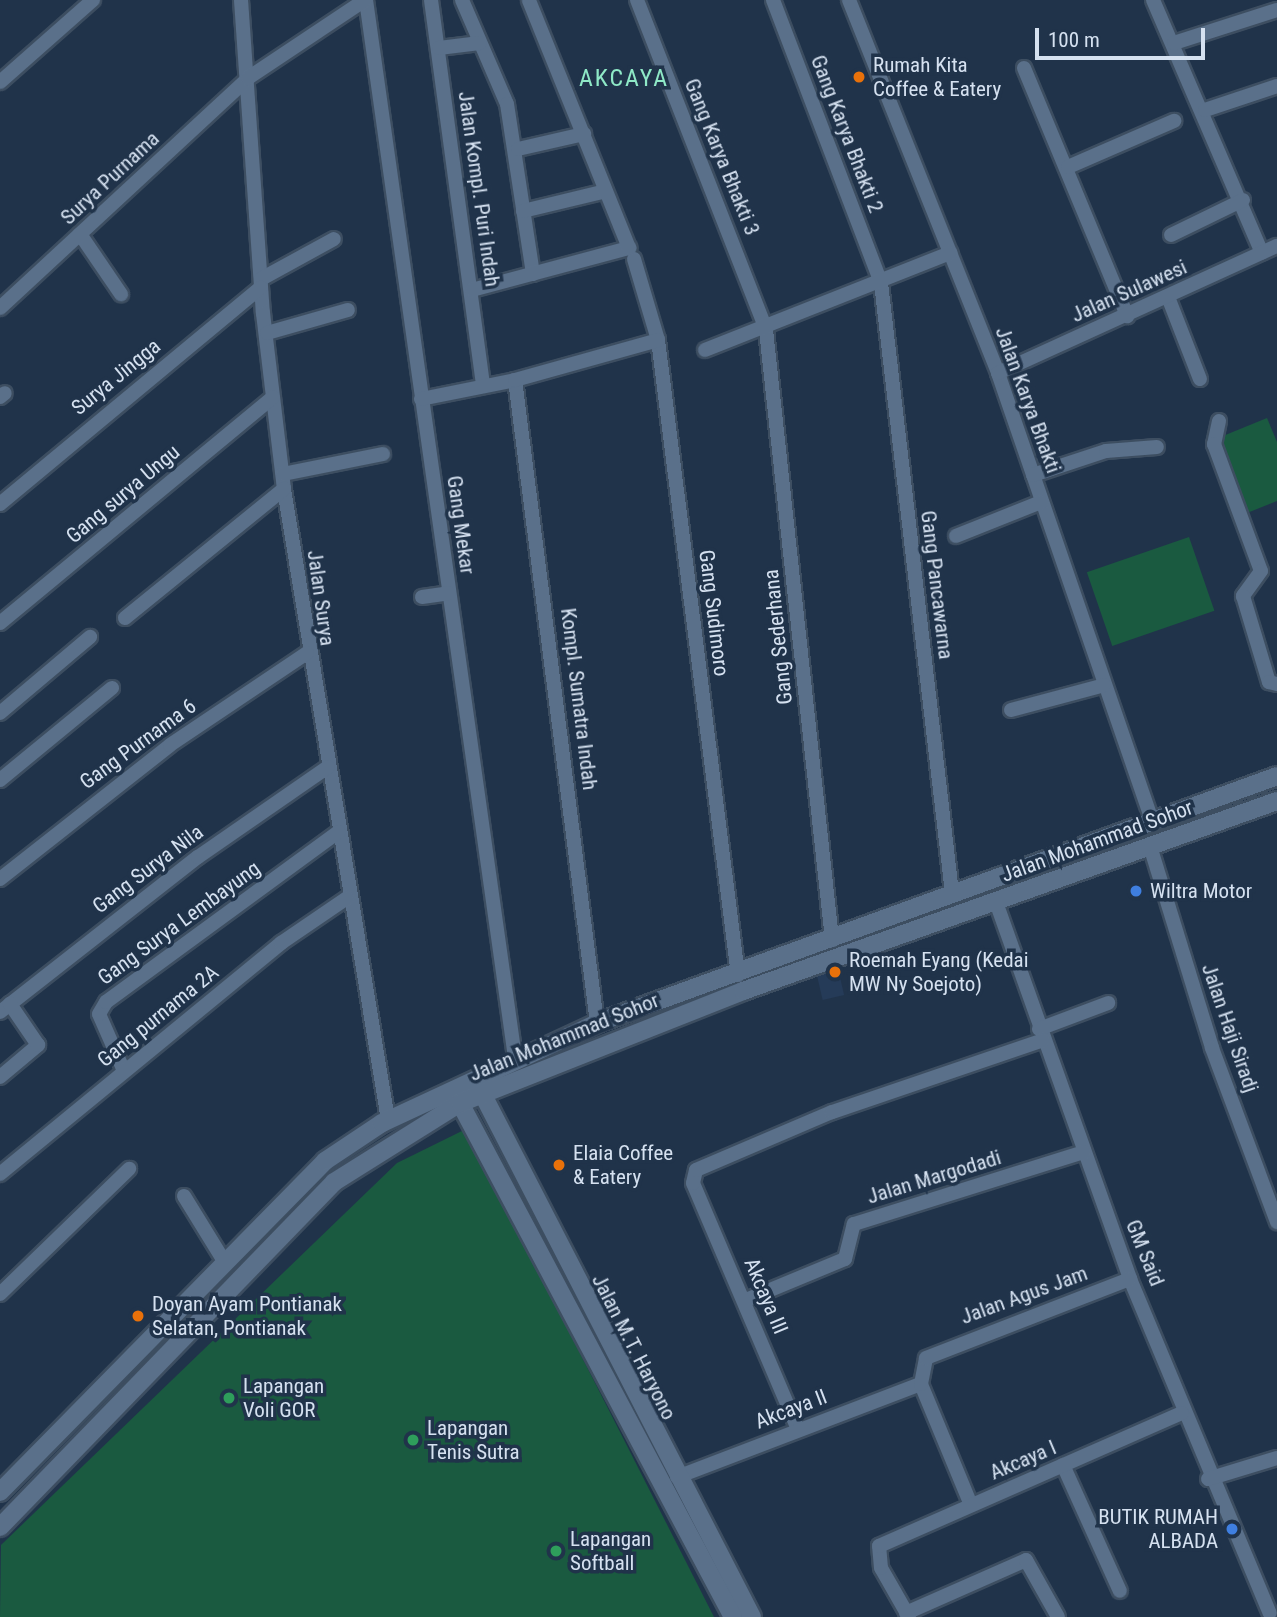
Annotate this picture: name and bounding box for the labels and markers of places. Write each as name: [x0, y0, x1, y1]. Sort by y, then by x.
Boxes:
place label: Rumah Kita Coffee & Eatery: [873, 52, 1001, 102]
marker: Rumah Kita Coffee & Eatery: [851, 69, 867, 85]
place label: Wiltra Motor: [1150, 878, 1252, 904]
marker: Wiltra Motor: [1128, 883, 1144, 899]
place label: Roemah Eyang (Kedai MW Ny Soejoto): [849, 947, 1028, 997]
marker: Roemah Eyang (Kedai MW Ny Soejoto): [827, 964, 843, 980]
place label: Elaia Coffee & Eatery: [573, 1140, 673, 1190]
marker: Elaia Coffee & Eatery: [551, 1157, 567, 1173]
place label: Doyan Ayam Pontianak Selatan, Pontianak: [152, 1291, 342, 1341]
marker: Doyan Ayam Pontianak Selatan, Pontianak: [130, 1308, 146, 1324]
place label: Lapangan Voli GOR: [243, 1373, 324, 1423]
marker: Lapangan Voli GOR: [221, 1390, 237, 1406]
place label: Lapangan Tenis Sutra: [427, 1415, 519, 1465]
marker: Lapangan Tenis Sutra: [405, 1432, 421, 1448]
place label: BUTIK RUMAH ALBADA: [1098, 1504, 1218, 1554]
marker: BUTIK RUMAH ALBADA: [1224, 1521, 1240, 1537]
place label: Lapangan Softball: [570, 1526, 651, 1576]
marker: Lapangan Softball: [548, 1543, 564, 1559]

